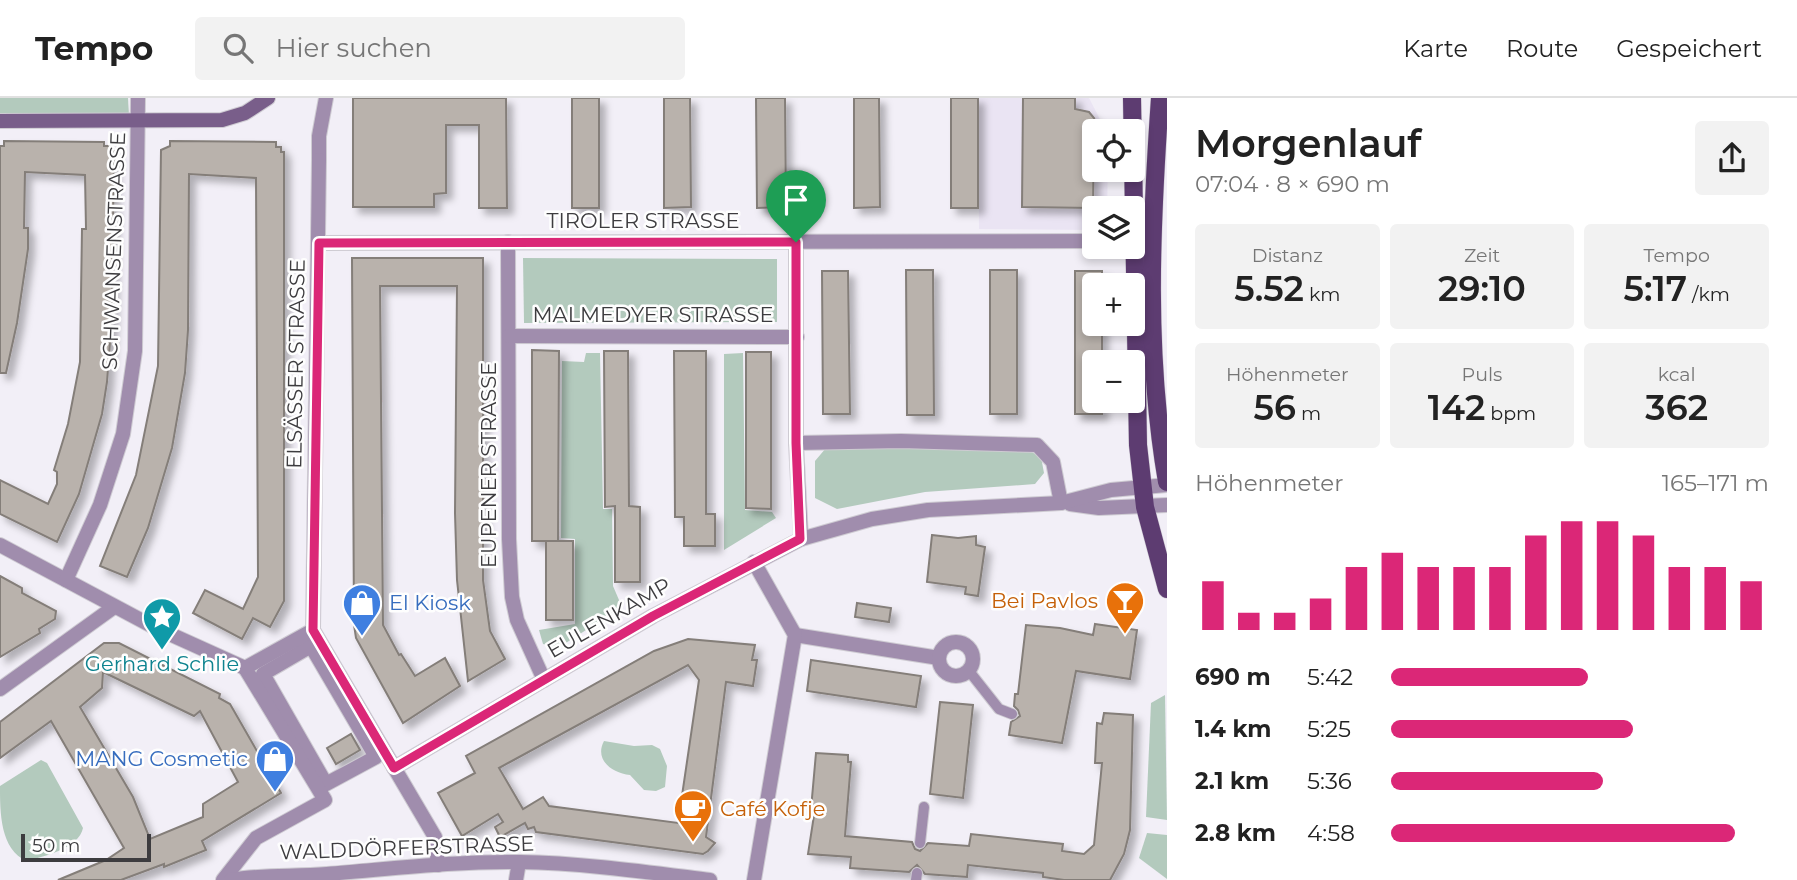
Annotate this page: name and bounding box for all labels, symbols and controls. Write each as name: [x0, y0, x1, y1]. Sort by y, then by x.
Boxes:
search box: [195, 17, 685, 80]
text: Tempo: [35, 28, 153, 68]
icon: search: [219, 29, 257, 67]
text: Hier suchen: [275, 32, 432, 64]
text: Karte: [1403, 34, 1468, 63]
text: Route: [1506, 34, 1578, 63]
text: Gespeichert: [1616, 34, 1762, 63]
map controls: [1082, 119, 1145, 413]
button: locate: [1082, 119, 1145, 182]
text: Morgenlauf: [1195, 120, 1421, 167]
button: share: [1695, 121, 1769, 195]
street label: SCHWANSENSTRASSE: [97, 132, 130, 370]
pin: [766, 170, 826, 242]
text: 07:04 · 8 × 690 m: [1195, 170, 1390, 198]
icon: arrive: [777, 181, 815, 219]
button: layers: [1082, 196, 1145, 259]
street label: TIROLER STRASSE: [546, 208, 740, 233]
text: Distanz: [1252, 244, 1323, 267]
text: Zeit: [1464, 244, 1500, 267]
text: Tempo: [1644, 244, 1710, 267]
street label: ELSÄSSER STRASSE: [281, 259, 310, 469]
text: 5.52: [1234, 267, 1304, 310]
text: 29:10: [1438, 267, 1526, 310]
text: 5:17: [1623, 267, 1687, 310]
button: +: [1082, 273, 1145, 336]
text: km: [1304, 283, 1340, 306]
text: /km: [1687, 283, 1730, 306]
street label: MALMEDYER STRASSE: [533, 302, 773, 327]
button: −: [1082, 350, 1145, 413]
street label: EUPENER STRASSE: [476, 362, 501, 568]
text: Höhenmeter: [1226, 363, 1349, 386]
text: Puls: [1462, 363, 1502, 386]
text: kcal: [1658, 363, 1696, 386]
text: 56: [1254, 386, 1296, 429]
text: 142: [1428, 386, 1485, 429]
text: 362: [1645, 386, 1708, 429]
text: m: [1296, 402, 1321, 425]
text: bpm: [1485, 402, 1536, 425]
text: Höhenmeter: [1195, 469, 1343, 497]
text: 165–171 m: [1662, 469, 1769, 497]
street label: EULENKAMP: [542, 572, 675, 663]
bar icon: Bei Pavlos: [1104, 580, 1146, 635]
shop icon: El Kiosk: [341, 582, 383, 637]
place label: Bei Pavlos: [991, 588, 1098, 613]
place label: El Kiosk: [389, 590, 471, 615]
place icon: Gerhard Schlie: [141, 596, 183, 651]
place label: Gerhard Schlie: [85, 651, 239, 676]
text: 690 m: [1195, 663, 1271, 691]
text: 5:42: [1307, 663, 1353, 691]
text: 1.4 km: [1195, 715, 1272, 743]
text: 5:25: [1307, 715, 1351, 743]
shop icon: MANG Cosmetic: [254, 738, 296, 793]
place label: MANG Cosmetic: [75, 746, 248, 771]
text: 2.1 km: [1195, 767, 1269, 795]
text: 5:36: [1307, 767, 1352, 795]
cafe icon: Café Kofje: [672, 788, 714, 843]
place label: Café Kofje: [720, 796, 825, 821]
text: 2.8 km: [1195, 819, 1276, 847]
text: 4:58: [1307, 819, 1355, 847]
scale bar: [21, 831, 150, 863]
street label: WALDDÖRFERSTRASSE: [279, 831, 535, 864]
text: 50 m: [32, 834, 80, 857]

